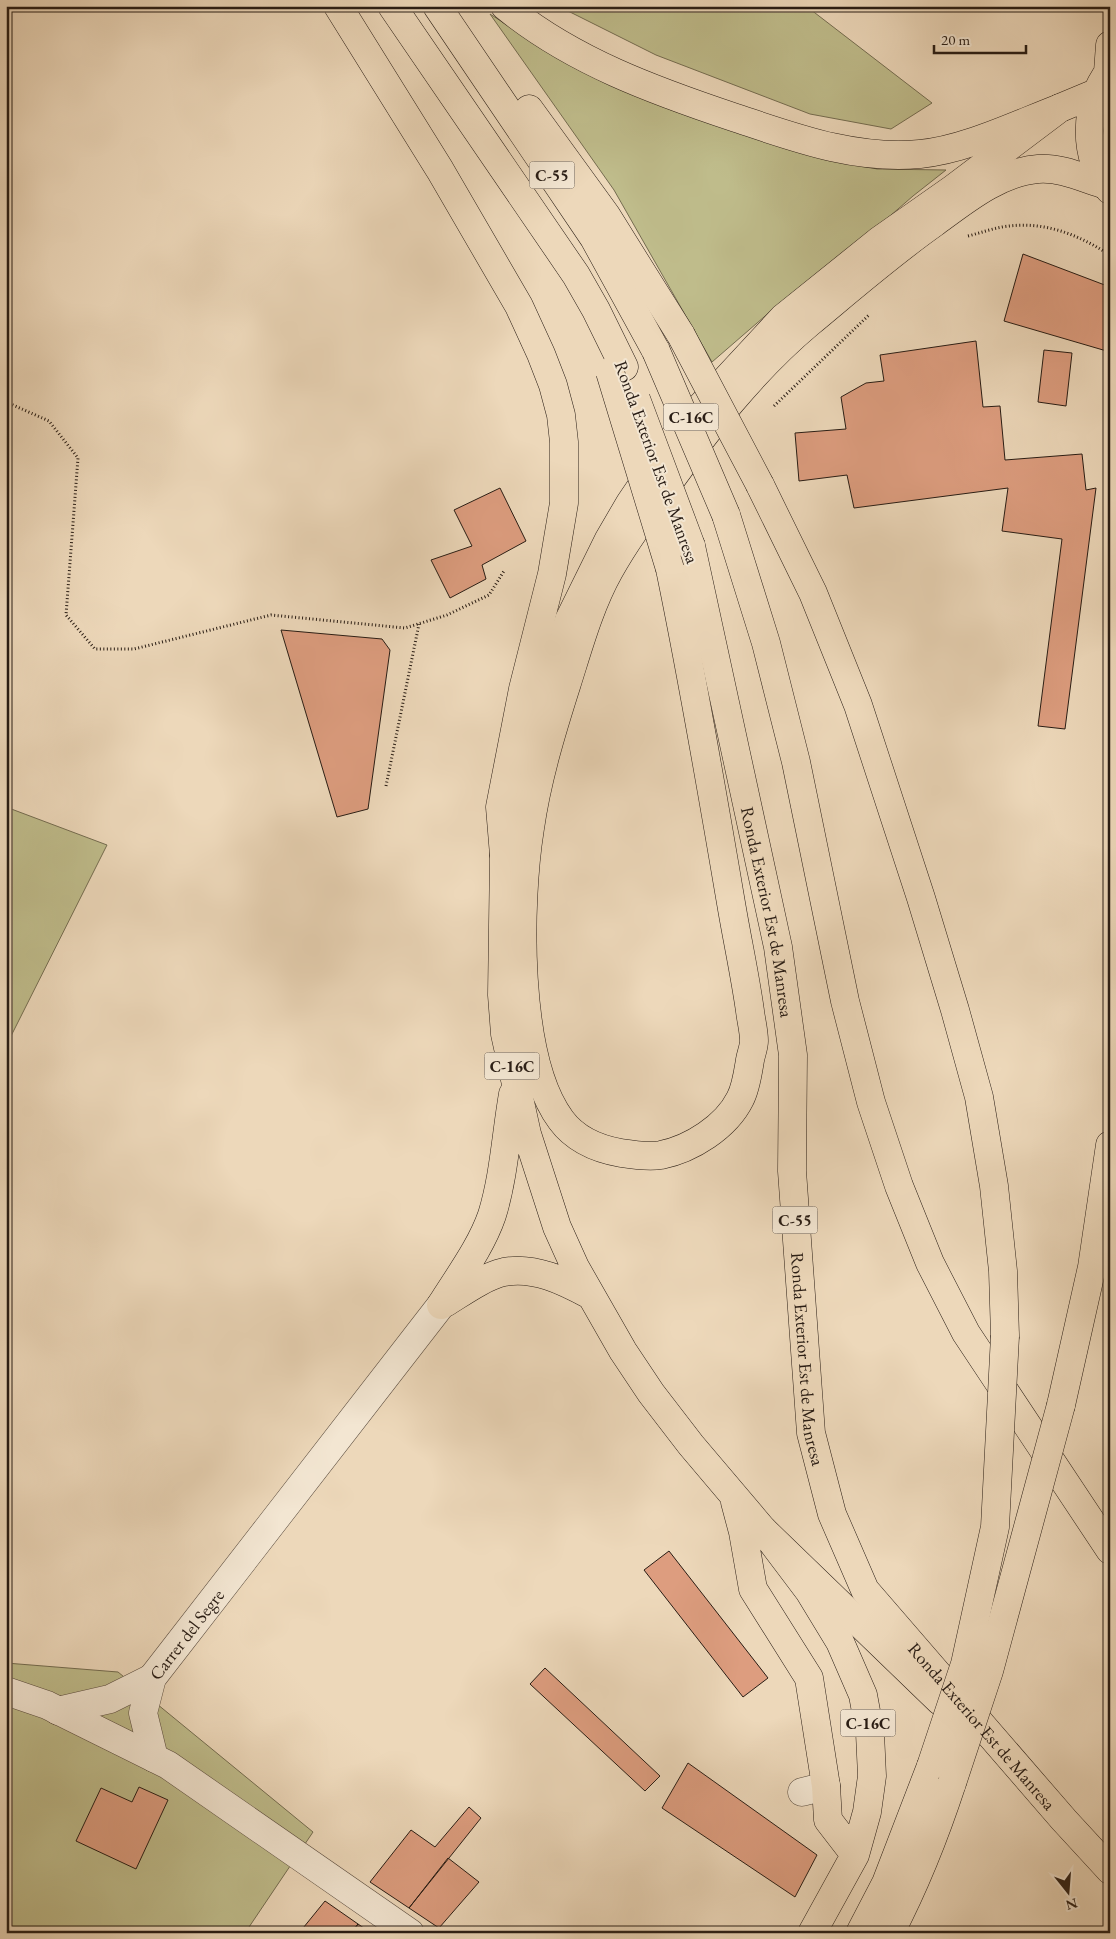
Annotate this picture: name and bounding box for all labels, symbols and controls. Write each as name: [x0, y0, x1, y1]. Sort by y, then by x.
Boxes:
scale bar: [934, 22, 1026, 54]
text: 20 m: [941, 30, 970, 49]
road number: C-55: [530, 162, 574, 188]
street label: Ronda Exterior Est de Manresa: [610, 357, 705, 567]
road number: C-16C: [664, 404, 718, 431]
street label: Ronda Exterior Est de Manresa: [736, 804, 799, 1020]
road number: C-16C: [484, 1052, 540, 1080]
road number: C-55: [772, 1206, 818, 1234]
street label: Ronda Exterior Est de Manresa: [786, 1251, 831, 1469]
street label: Carrer del Segre: [144, 1584, 228, 1684]
street label: Ronda Exterior Est de Manresa: [904, 1637, 1062, 1815]
road number: C-16C: [840, 1710, 896, 1736]
north arrow: [1044, 1866, 1094, 1916]
text: N: [1063, 1894, 1080, 1915]

